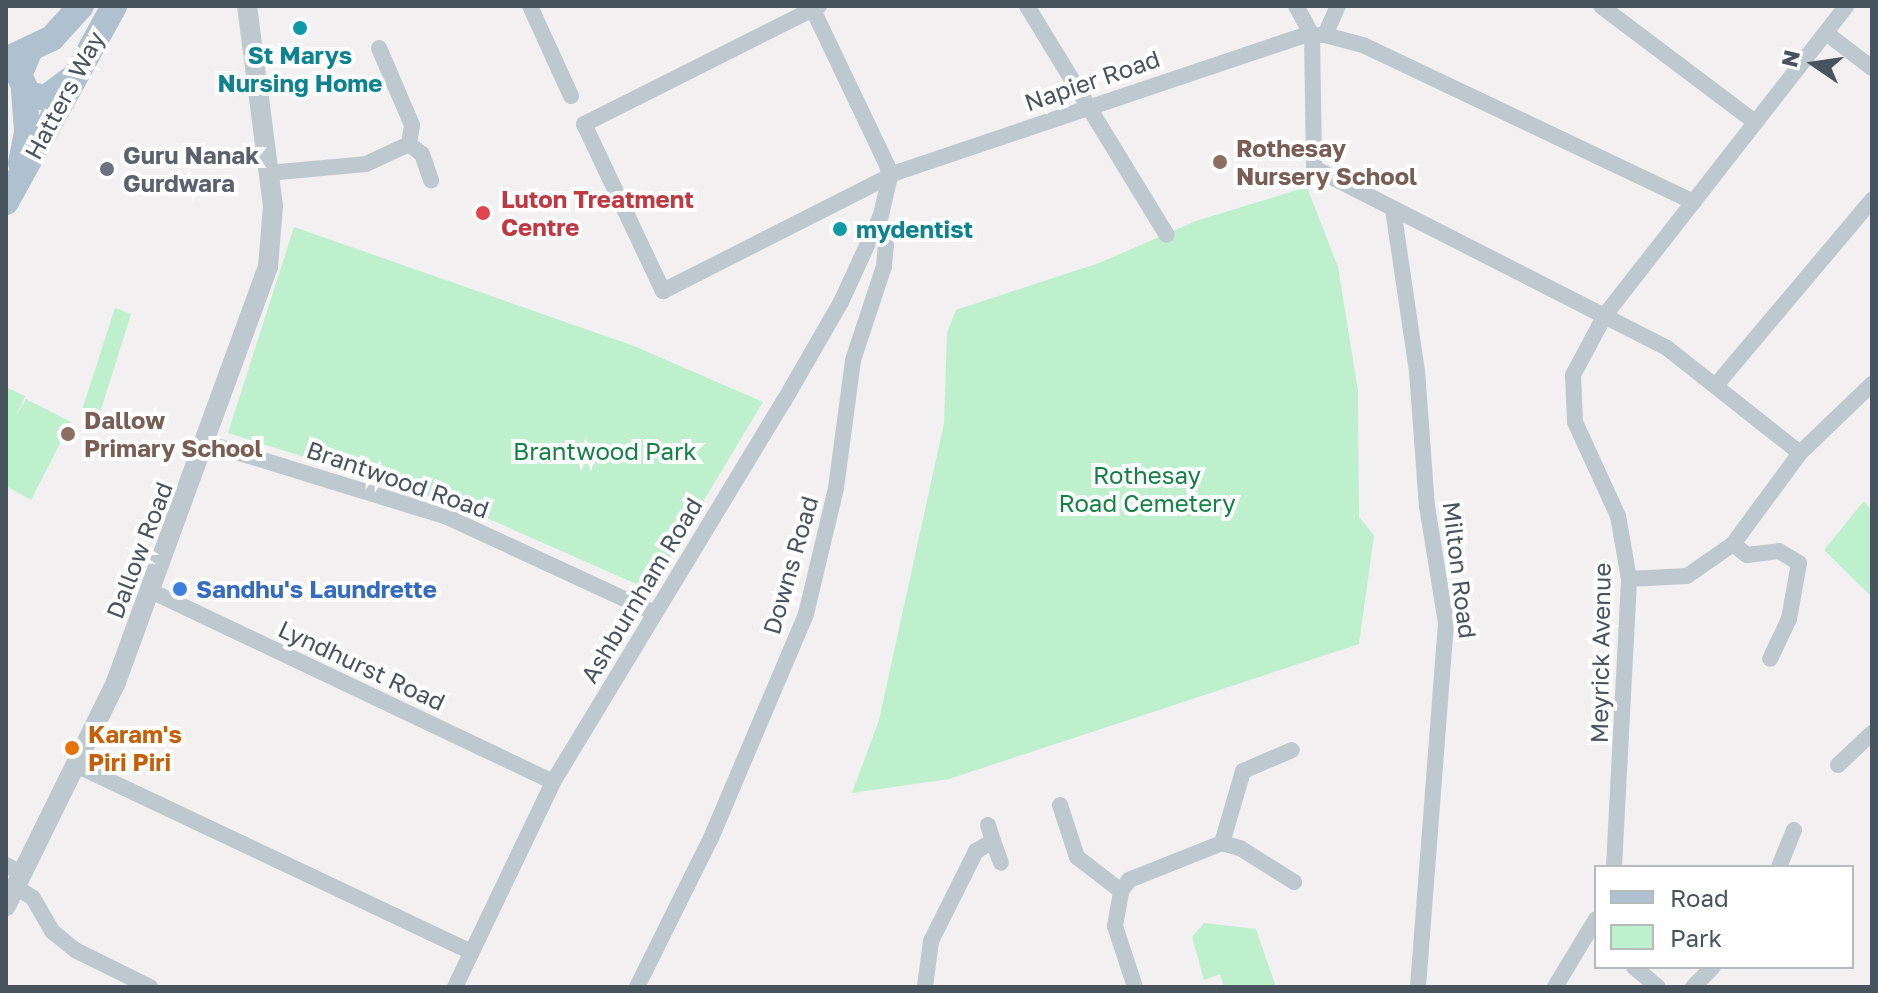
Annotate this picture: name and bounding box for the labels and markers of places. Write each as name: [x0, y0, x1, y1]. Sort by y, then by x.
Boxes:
marker: St Marys Nursing Home: [291, 19, 309, 37]
place label: St Marys Nursing Home: [218, 41, 382, 97]
place label: Rothesay Nursery School: [1236, 134, 1417, 190]
place label: Guru Nanak Gurdwara: [123, 141, 259, 197]
marker: Rothesay Nursery School: [1211, 153, 1229, 171]
marker: Guru Nanak Gurdwara: [98, 160, 116, 178]
place label: Luton Treatment Centre: [501, 185, 694, 241]
marker: Luton Treatment Centre: [472, 202, 494, 224]
place label: mydentist: [856, 215, 973, 243]
marker: mydentist: [831, 220, 849, 238]
place label: Dallow Primary School: [84, 406, 263, 462]
marker: Dallow Primary School: [59, 425, 77, 443]
place label: Sandhu's Laundrette: [196, 575, 437, 603]
marker: Sandhu's Laundrette: [171, 580, 189, 598]
place label: Karam's Piri Piri: [88, 720, 182, 776]
marker: Karam's Piri Piri: [63, 739, 81, 757]

